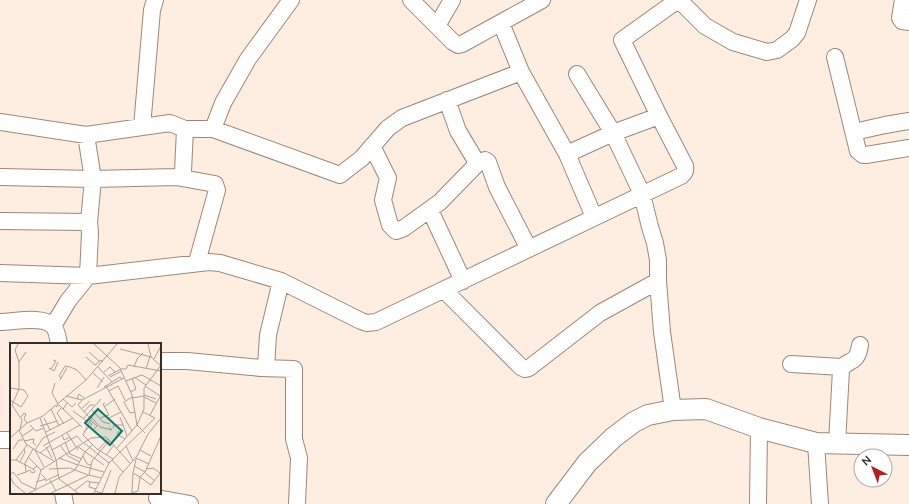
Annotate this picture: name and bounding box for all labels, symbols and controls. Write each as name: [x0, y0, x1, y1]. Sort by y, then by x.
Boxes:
inset map: [10, 343, 161, 494]
north arrow: [853, 448, 893, 488]
text: N: [859, 453, 875, 469]

